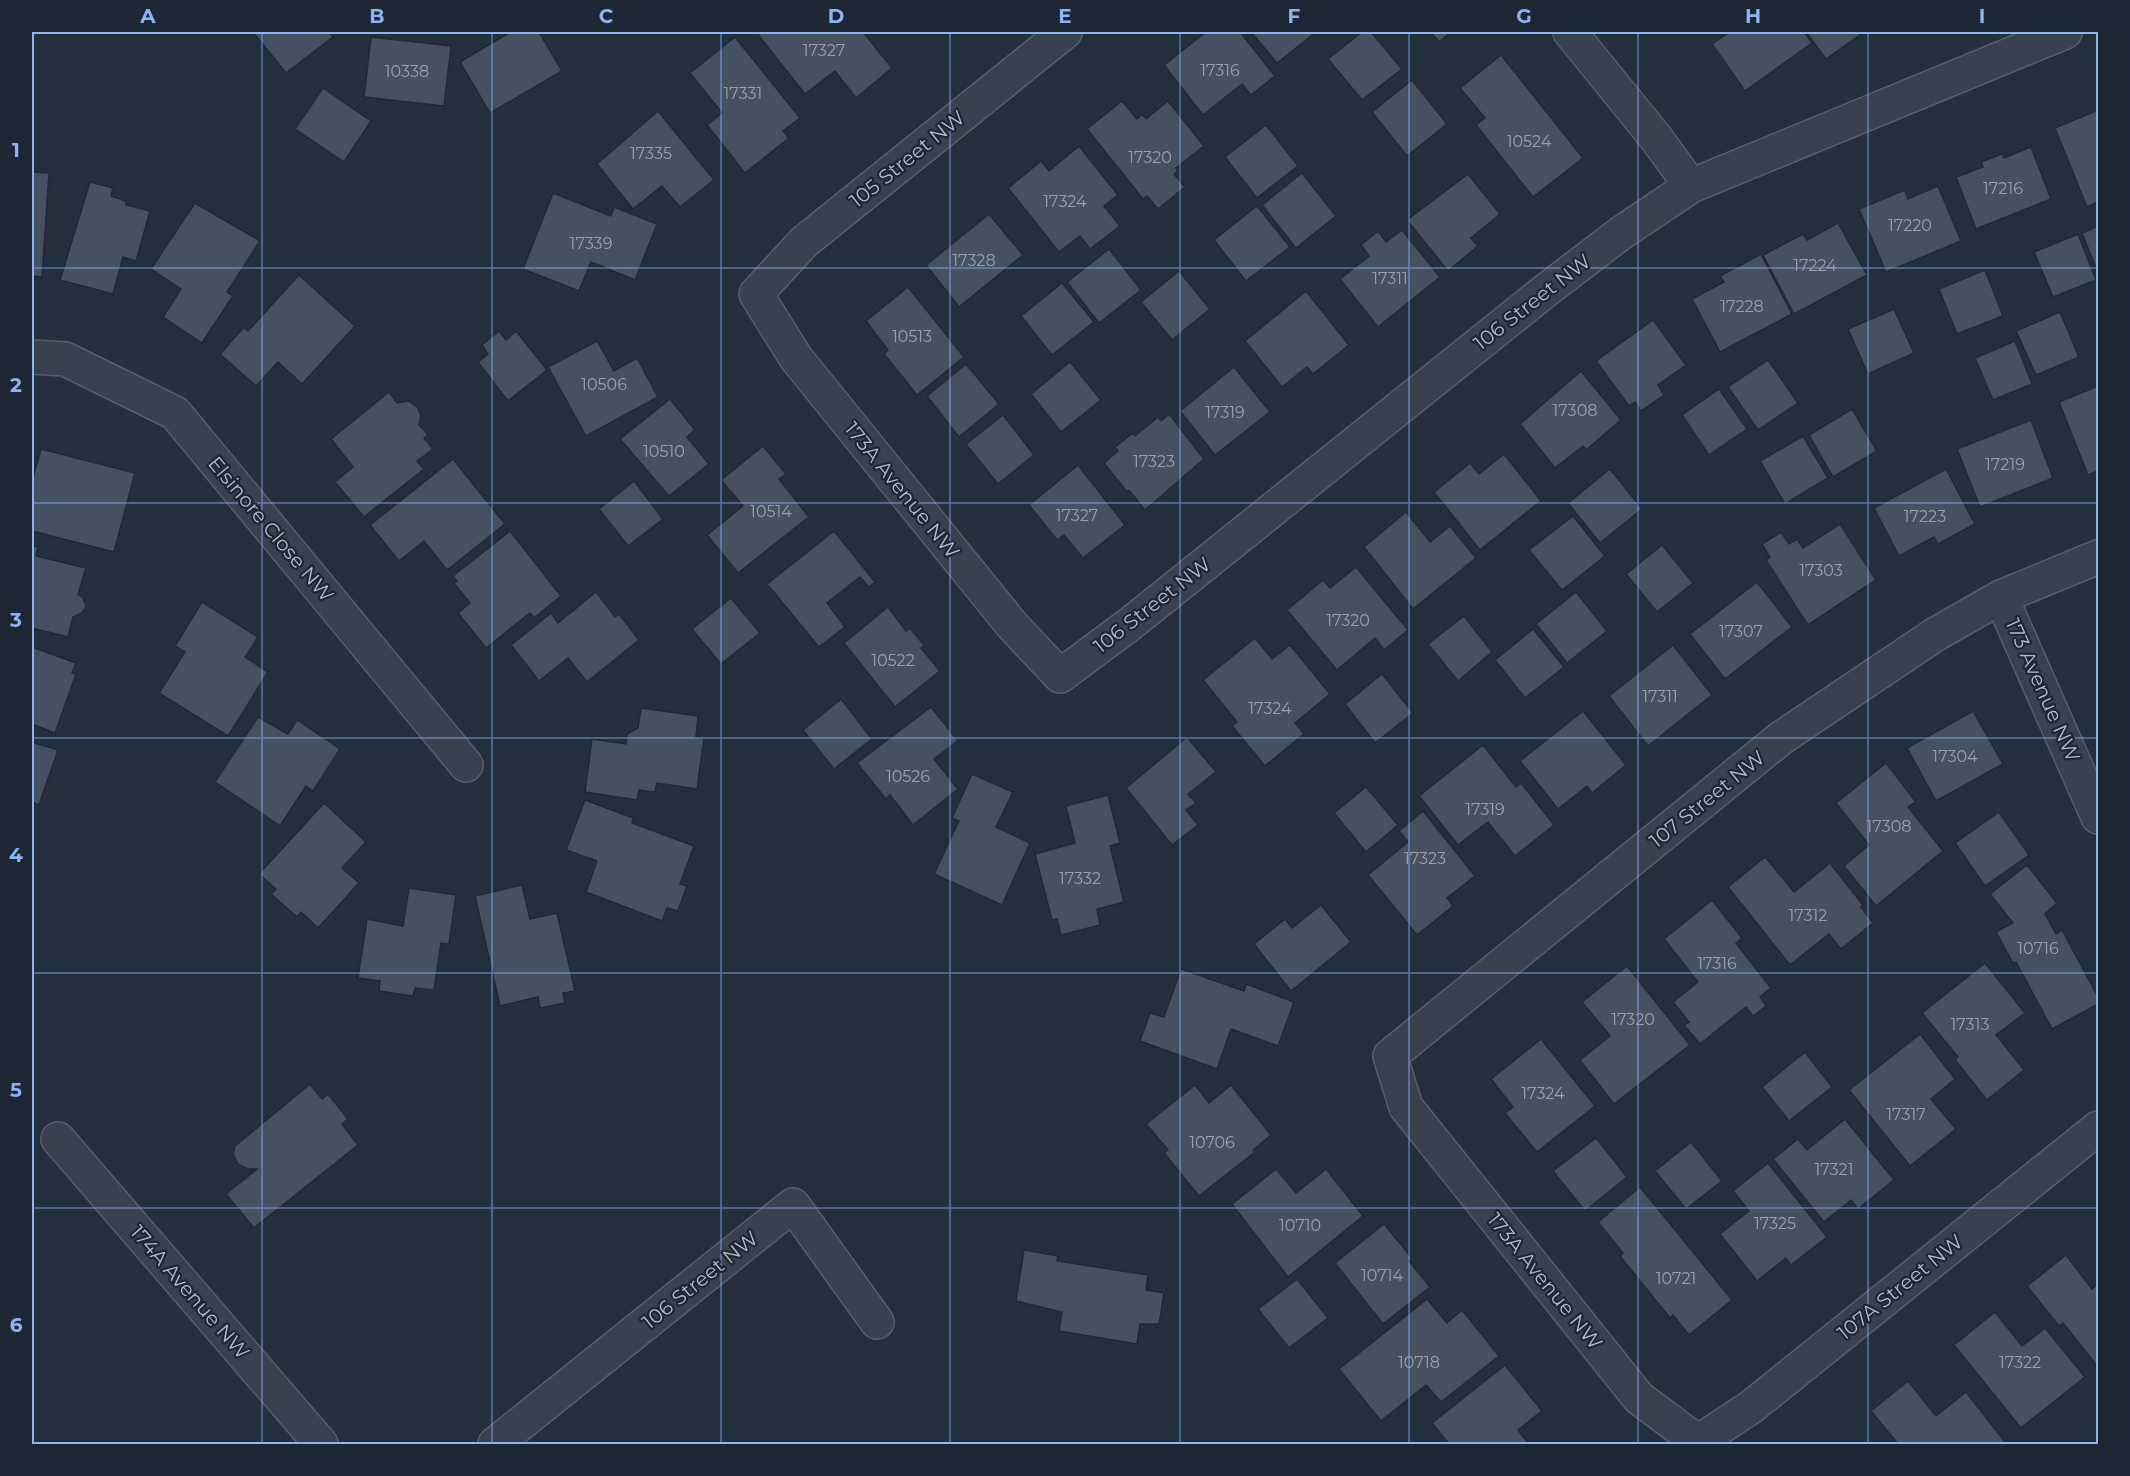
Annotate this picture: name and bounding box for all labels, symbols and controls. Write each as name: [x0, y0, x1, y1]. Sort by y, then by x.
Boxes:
text: A: [139, 4, 156, 28]
text: B: [369, 4, 385, 28]
text: C: [599, 4, 614, 28]
text: D: [828, 4, 844, 28]
text: E: [1058, 4, 1072, 28]
text: F: [1288, 4, 1301, 28]
text: G: [1516, 4, 1532, 28]
text: H: [1745, 4, 1761, 28]
text: I: [1979, 4, 1985, 28]
house number: 17327: [803, 41, 845, 60]
house number: 17316: [1200, 61, 1240, 80]
house number: 10338: [385, 62, 429, 81]
house number: 17331: [724, 84, 762, 103]
street label: 105 Street NW: [845, 105, 969, 213]
house number: 10524: [1507, 132, 1552, 151]
text: 1: [12, 138, 20, 162]
house number: 17335: [630, 144, 672, 163]
house number: 17320: [1128, 148, 1172, 167]
house number: 17216: [1983, 179, 2023, 198]
house number: 17324: [1043, 192, 1087, 211]
house number: 17220: [1888, 216, 1932, 235]
house number: 17339: [570, 234, 612, 253]
street label: 106 Street NW: [1469, 249, 1595, 355]
house number: 17328: [952, 251, 996, 270]
house number: 17224: [1793, 256, 1837, 275]
house number: 17311: [1372, 269, 1408, 288]
house number: 17228: [1720, 297, 1764, 316]
house number: 10513: [892, 327, 932, 346]
text: 2: [10, 373, 22, 397]
house number: 10506: [581, 375, 627, 394]
house number: 17308: [1553, 401, 1597, 420]
house number: 17319: [1205, 403, 1245, 422]
street label: 173A Avenue NW: [840, 417, 964, 563]
house number: 10510: [643, 442, 685, 461]
street label: Elsinore Close NW: [203, 451, 339, 607]
house number: 17323: [1133, 452, 1175, 471]
house number: 17219: [1985, 455, 2025, 474]
house number: 10514: [750, 502, 792, 521]
house number: 17327: [1056, 506, 1098, 525]
house number: 17223: [1904, 507, 1946, 526]
street label: 106 Street NW: [1089, 552, 1215, 658]
house number: 17303: [1799, 561, 1843, 580]
text: 3: [9, 608, 22, 632]
house number: 17320: [1326, 611, 1370, 630]
street label: 173 Avenue NW: [2001, 615, 2085, 765]
house number: 17307: [1719, 622, 1763, 641]
house number: 10522: [871, 651, 915, 670]
house number: 17311: [1642, 687, 1678, 706]
house number: 17324: [1248, 699, 1292, 718]
street label: 107 Street NW: [1645, 745, 1769, 853]
house number: 17304: [1932, 747, 1978, 766]
house number: 10526: [886, 767, 930, 786]
house number: 17319: [1465, 800, 1505, 819]
house number: 17308: [1867, 817, 1911, 836]
text: 4: [9, 843, 23, 867]
house number: 17323: [1404, 849, 1446, 868]
house number: 17332: [1059, 869, 1101, 888]
house number: 17312: [1789, 906, 1827, 925]
house number: 10716: [2017, 939, 2059, 958]
house number: 17316: [1697, 954, 1737, 973]
house number: 17320: [1611, 1010, 1655, 1029]
house number: 17313: [1951, 1015, 1989, 1034]
text: 5: [10, 1078, 22, 1102]
house number: 17324: [1521, 1084, 1565, 1103]
house number: 17317: [1886, 1105, 1926, 1124]
house number: 10706: [1189, 1133, 1235, 1152]
house number: 17321: [1815, 1160, 1853, 1179]
street label: 173A Avenue NW: [1483, 1208, 1607, 1354]
house number: 17325: [1754, 1214, 1796, 1233]
house number: 10710: [1279, 1216, 1321, 1235]
street label: 174A Avenue NW: [125, 1220, 255, 1364]
street label: 106 Street NW: [637, 1226, 763, 1334]
street label: 107A Street NW: [1833, 1229, 1967, 1345]
house number: 10714: [1361, 1266, 1404, 1285]
house number: 10721: [1656, 1269, 1696, 1288]
text: 6: [10, 1313, 23, 1337]
house number: 10718: [1398, 1353, 1440, 1372]
house number: 17322: [1999, 1353, 2041, 1372]

